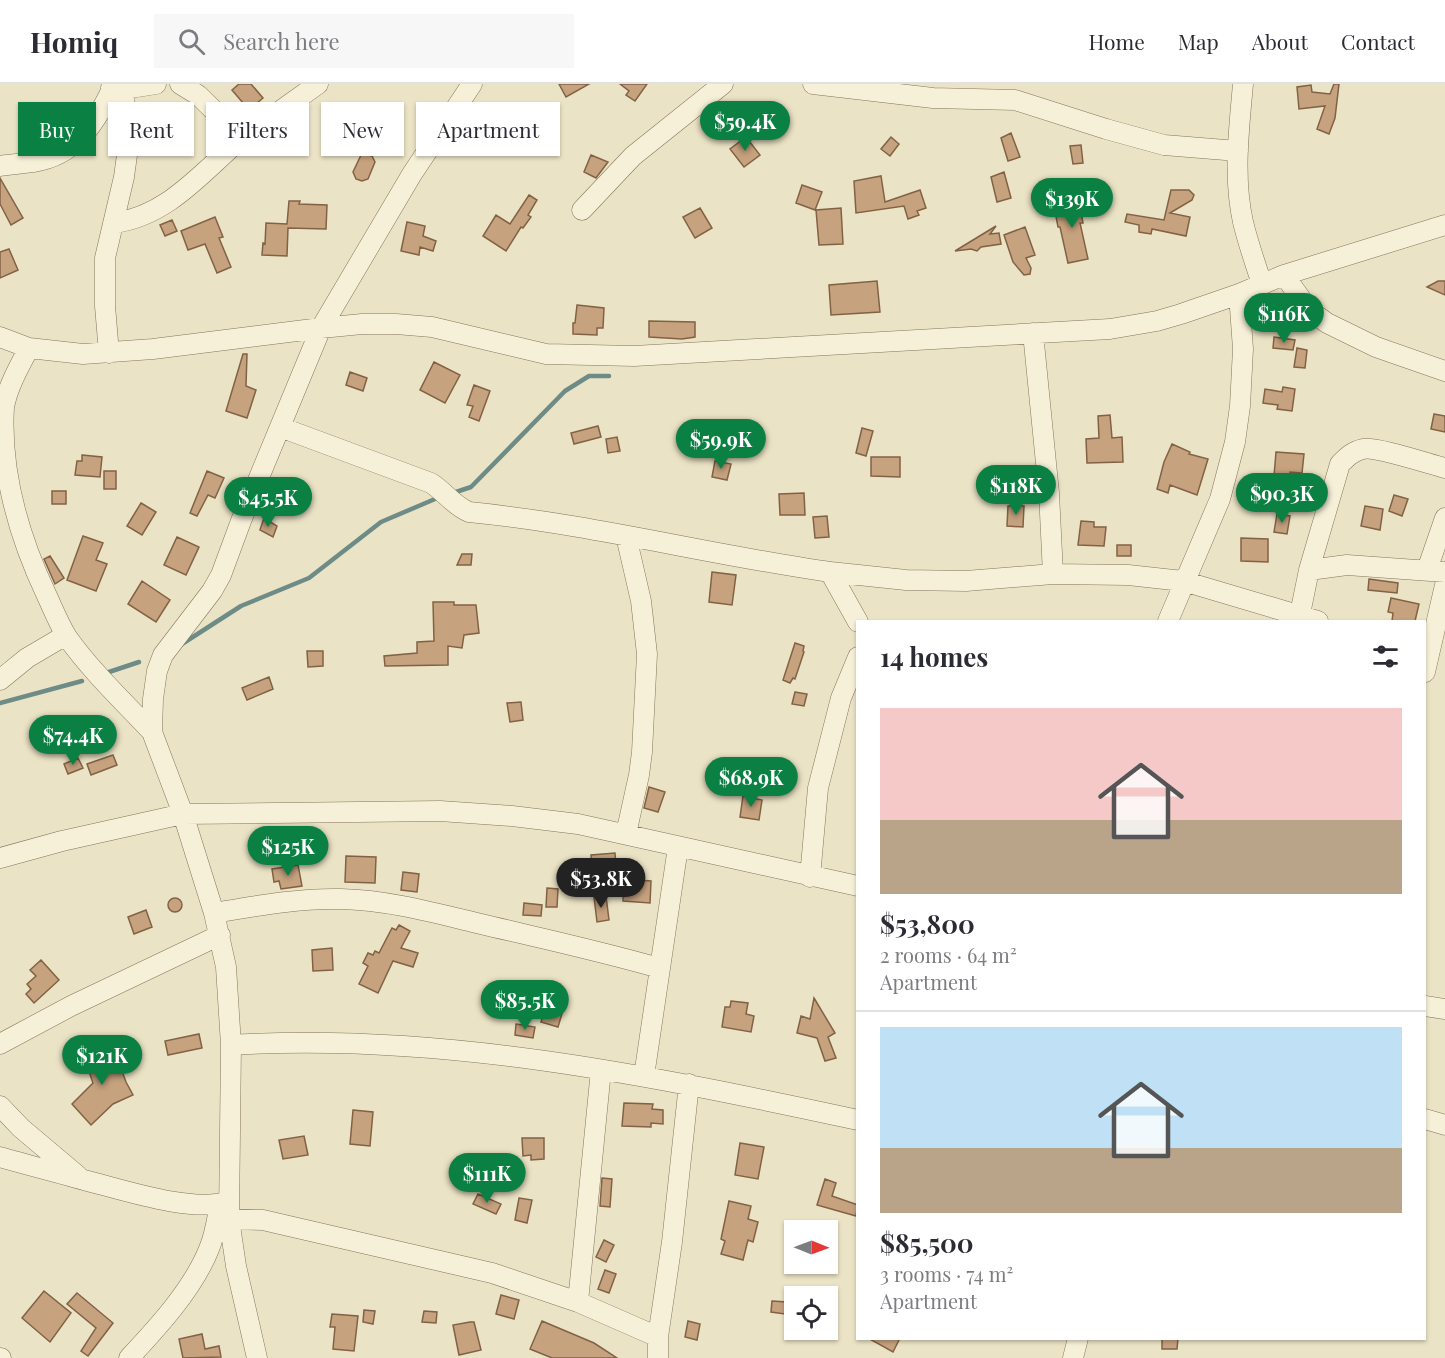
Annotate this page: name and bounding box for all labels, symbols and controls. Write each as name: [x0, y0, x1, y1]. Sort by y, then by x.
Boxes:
search box: [154, 14, 574, 68]
text: Homiq: [30, 23, 118, 60]
icon: search: [175, 25, 208, 58]
text: Search here: [223, 26, 340, 56]
text: Home: [1089, 27, 1145, 55]
text: Map: [1178, 27, 1219, 55]
text: About: [1252, 27, 1308, 55]
text: Contact: [1341, 27, 1415, 55]
pin: $59.4K: [696, 101, 794, 152]
chip: Buy: [18, 102, 96, 156]
chip: Rent: [108, 102, 194, 156]
chip: Filters: [206, 102, 309, 156]
chip: New: [321, 102, 404, 156]
chip: Apartment: [416, 102, 560, 156]
text: $59.4K: [714, 107, 776, 134]
pin: $139K: [1030, 178, 1114, 229]
text: $139K: [1045, 184, 1099, 211]
pin: $116K: [1242, 293, 1326, 344]
text: $116K: [1258, 299, 1310, 326]
pin: $59.9K: [672, 419, 770, 470]
text: $59.9K: [690, 425, 752, 452]
pin: $118K: [974, 465, 1058, 516]
text: $118K: [990, 471, 1042, 498]
pin: $90.3K: [1233, 473, 1331, 524]
pin: $45.5K: [219, 477, 317, 528]
text: $90.3K: [1250, 479, 1314, 506]
text: $45.5K: [238, 483, 298, 510]
text: 14 homes: [880, 639, 988, 674]
icon: filters: [1369, 640, 1402, 673]
pin: $74.4K: [24, 715, 122, 766]
text: $74.4K: [43, 721, 103, 748]
icon: home: [1087, 747, 1195, 855]
pin: $68.9K: [702, 757, 800, 808]
text: $68.9K: [719, 763, 783, 790]
pin: $125K: [246, 826, 330, 877]
text: $125K: [261, 832, 315, 859]
pin: $53.8K: [552, 858, 650, 909]
text: $53.8K: [570, 864, 632, 891]
text: $53,800: [880, 906, 975, 941]
text: 2 rooms · 64 m²: [880, 941, 1017, 968]
text: Apartment: [880, 968, 977, 995]
pin: $85.5K: [476, 980, 574, 1031]
text: $85.5K: [495, 986, 555, 1013]
pin: $121K: [60, 1035, 144, 1086]
text: $121K: [76, 1041, 128, 1068]
icon: home: [1087, 1066, 1195, 1174]
pin: $111K: [445, 1153, 529, 1204]
text: $111K: [463, 1159, 511, 1186]
north arrow: [784, 1220, 838, 1274]
map controls: [784, 1220, 838, 1340]
text: $85,500: [880, 1225, 974, 1260]
text: 3 rooms · 74 m²: [880, 1260, 1013, 1287]
button: locate: [784, 1286, 838, 1340]
text: Apartment: [880, 1287, 977, 1314]

